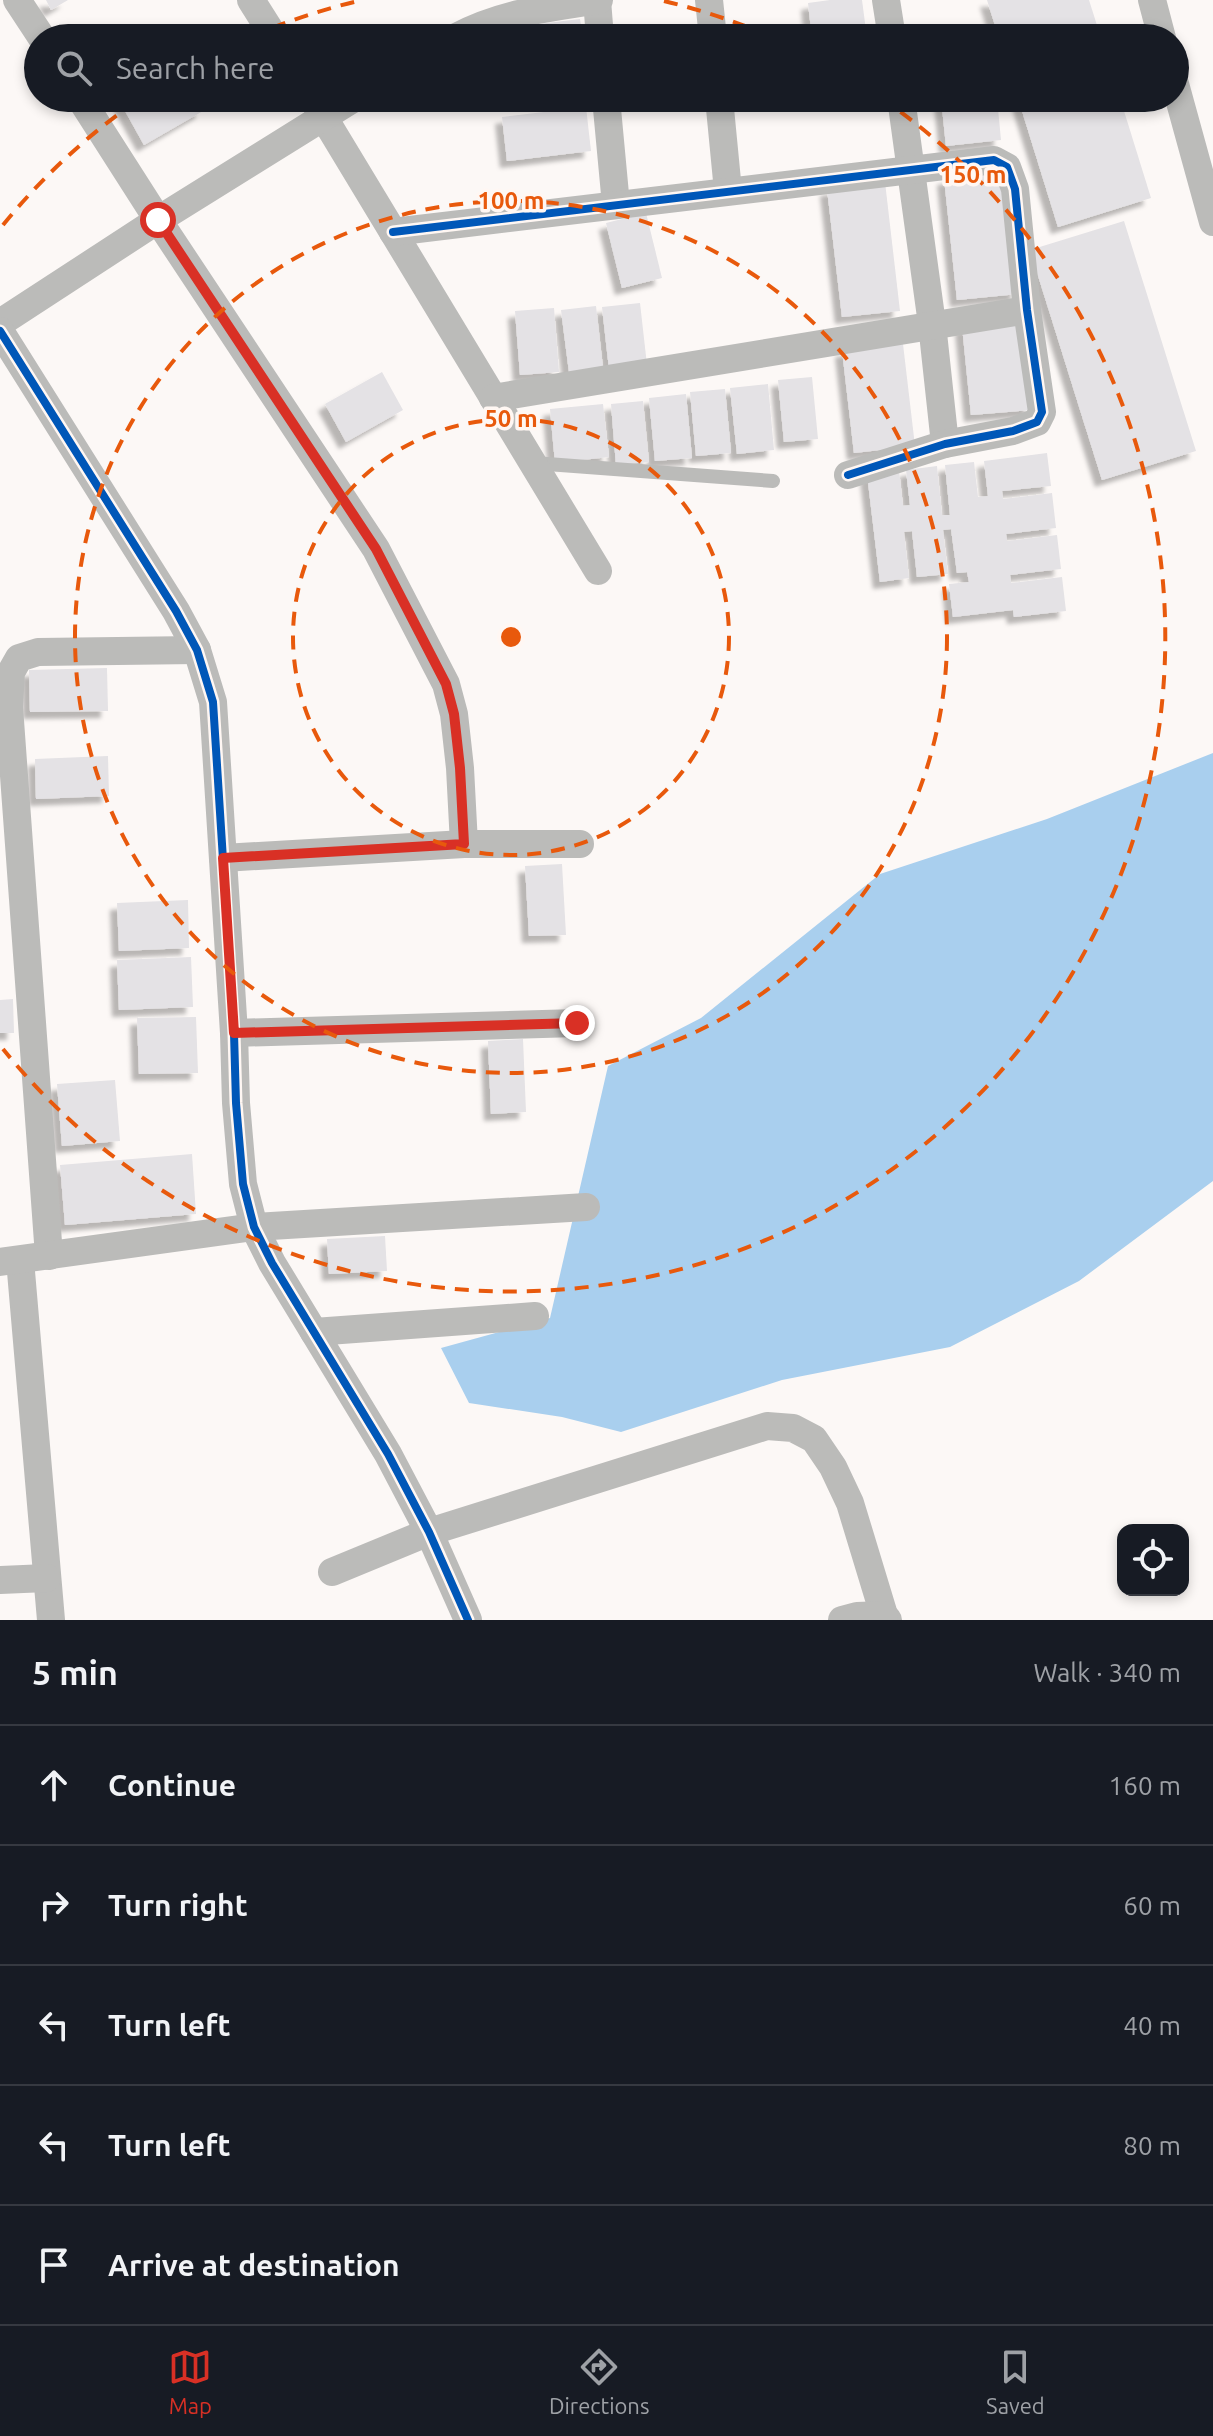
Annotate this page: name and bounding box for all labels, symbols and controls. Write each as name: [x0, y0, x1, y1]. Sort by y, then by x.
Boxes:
search box: [24, 24, 1189, 112]
icon: search: [52, 46, 96, 90]
text: Search here: [116, 51, 275, 85]
text: 150 m: [940, 161, 1006, 188]
text: 100 m: [478, 187, 544, 214]
route start: [140, 202, 176, 238]
text: 50 m: [484, 405, 538, 432]
centre of rings: [497, 623, 525, 651]
route end: [559, 1005, 595, 1041]
map controls: [1117, 1524, 1189, 1596]
button: locate: [1117, 1524, 1189, 1596]
text: 5 min: [32, 1653, 118, 1691]
text: Walk · 340 m: [1033, 1658, 1181, 1687]
icon: ahead: [32, 1763, 76, 1807]
text: Continue: [108, 1768, 236, 1802]
text: 160 m: [1109, 1771, 1181, 1800]
icon: right: [32, 1883, 76, 1927]
text: Turn right: [108, 1888, 248, 1922]
text: 60 m: [1123, 1891, 1181, 1920]
icon: left: [32, 2003, 76, 2047]
text: Turn left: [108, 2008, 230, 2042]
text: 40 m: [1123, 2011, 1181, 2040]
icon: left: [32, 2123, 76, 2167]
text: Turn left: [108, 2128, 230, 2162]
text: 80 m: [1123, 2131, 1181, 2160]
icon: arrive: [32, 2243, 76, 2287]
text: Arrive at destination: [108, 2248, 400, 2282]
tab: Map: [168, 2345, 212, 2418]
tab: Directions: [549, 2345, 649, 2418]
tab: Saved: [986, 2345, 1045, 2418]

